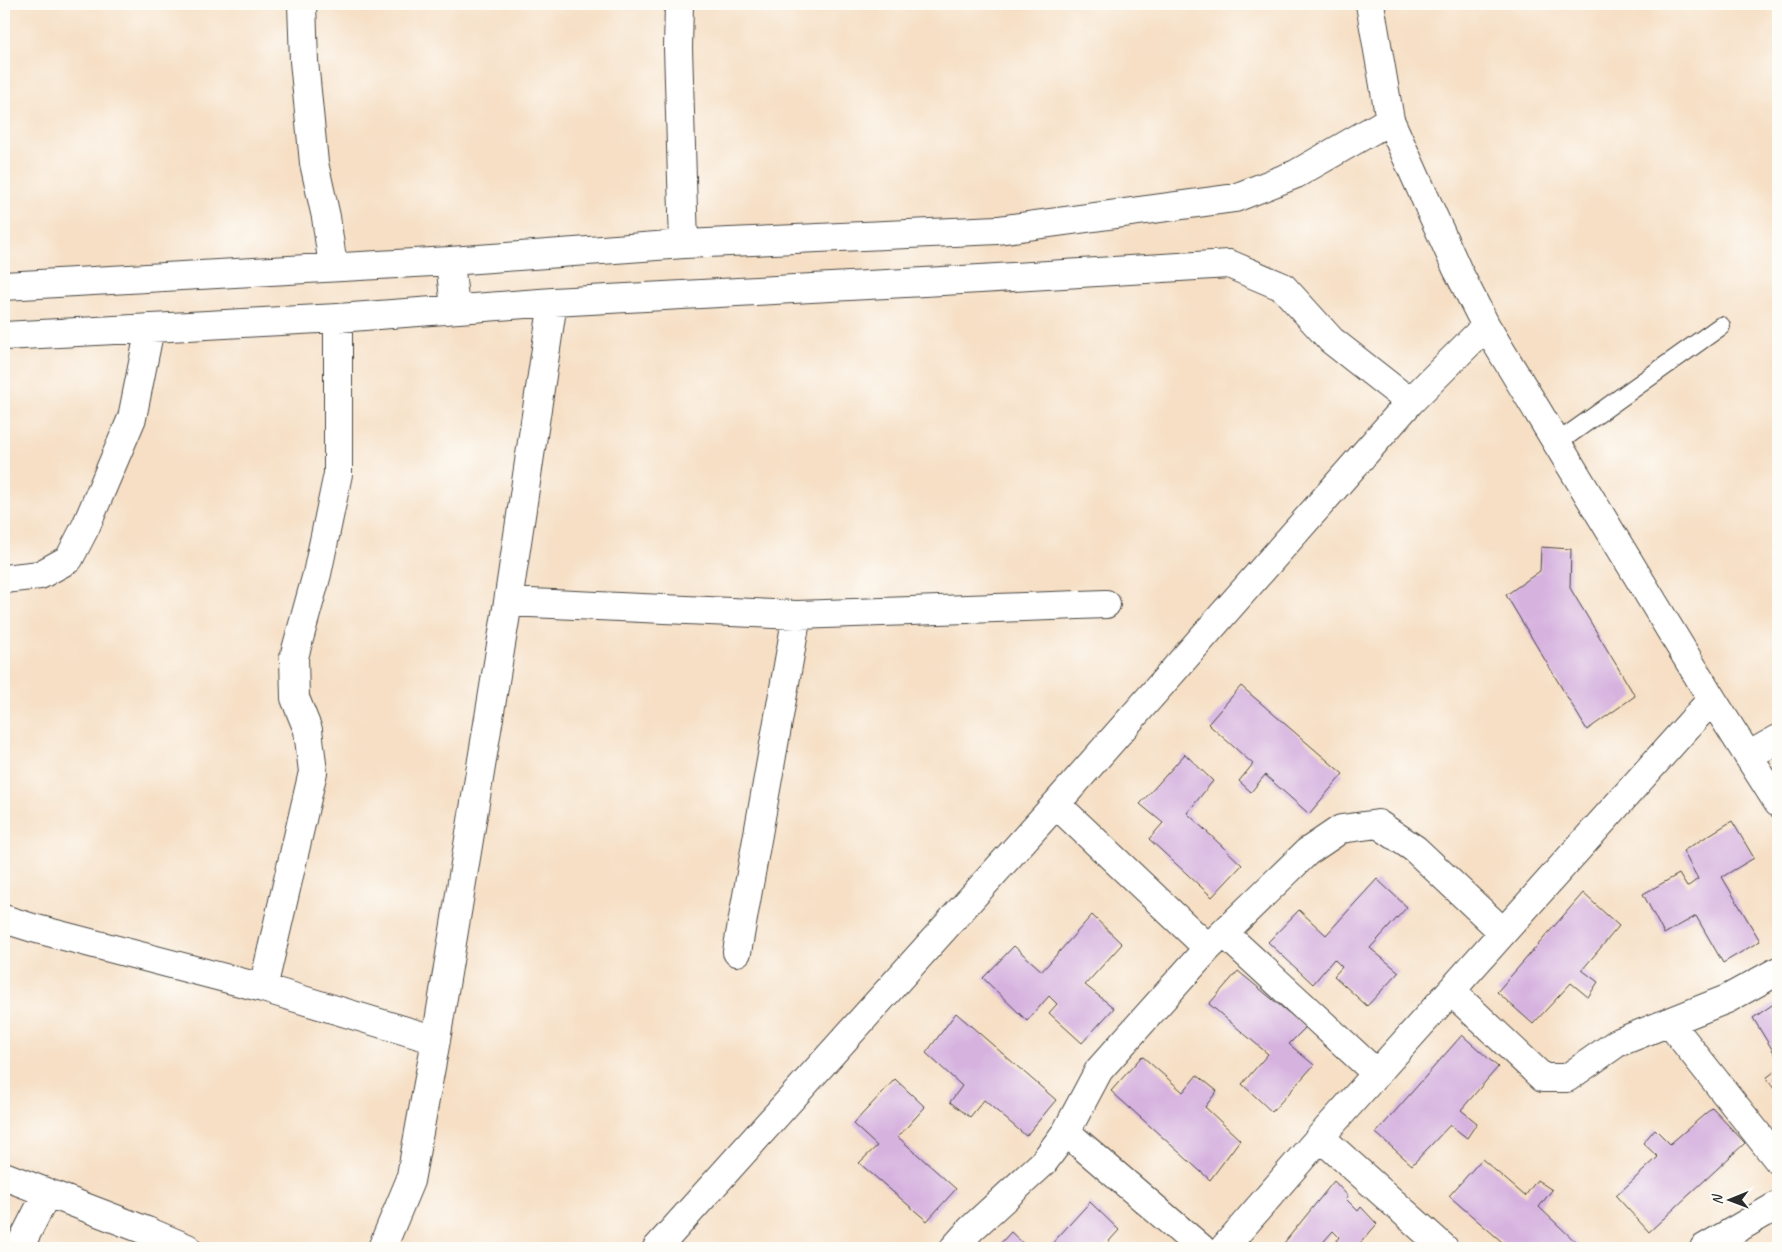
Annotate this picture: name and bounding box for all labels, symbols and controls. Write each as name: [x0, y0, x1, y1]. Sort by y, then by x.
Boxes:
north arrow: [1704, 1174, 1754, 1224]
text: N: [1709, 1193, 1726, 1205]

